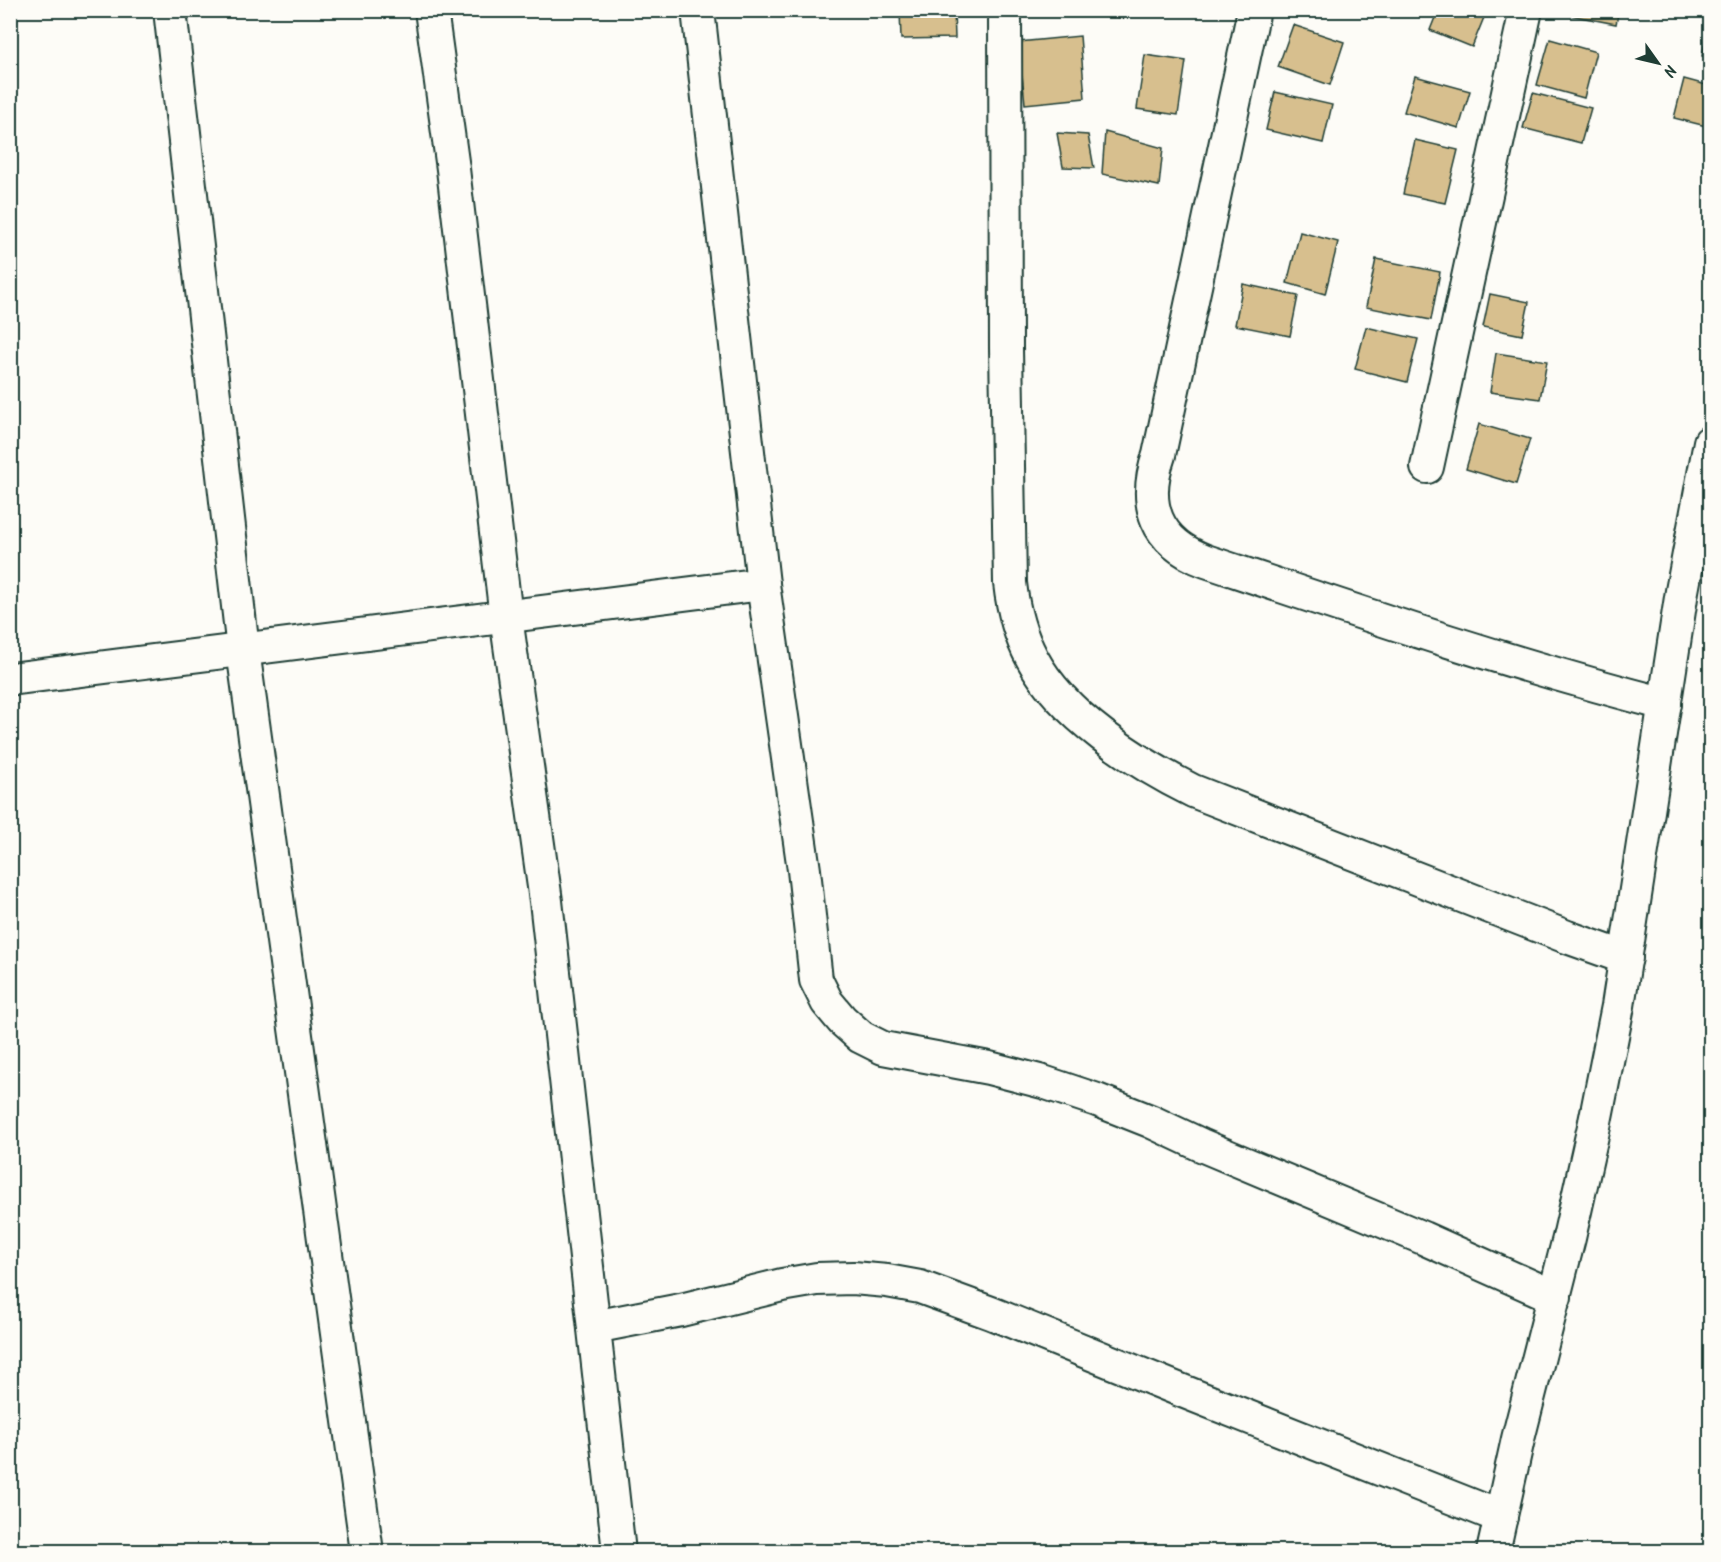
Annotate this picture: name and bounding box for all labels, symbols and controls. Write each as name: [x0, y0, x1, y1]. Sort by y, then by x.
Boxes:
north arrow: [1628, 33, 1688, 93]
text: N: [1656, 59, 1682, 82]

